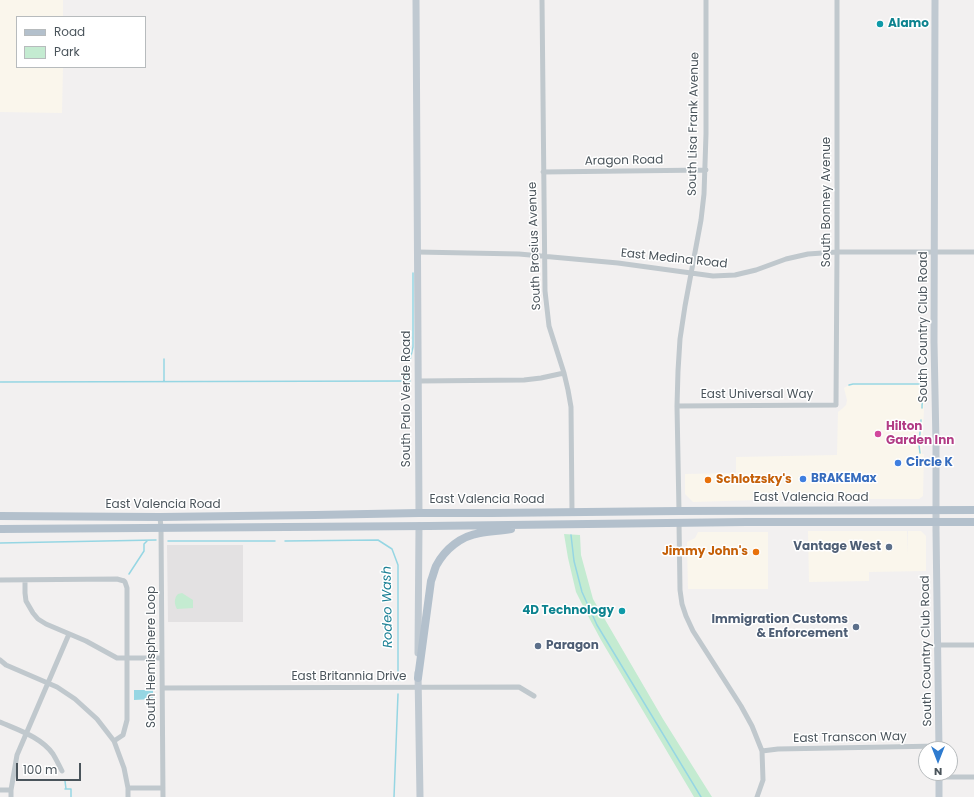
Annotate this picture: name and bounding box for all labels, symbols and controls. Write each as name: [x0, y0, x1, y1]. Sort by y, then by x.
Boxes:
legend: [16, 16, 146, 68]
place label: Alamo: [888, 17, 929, 31]
marker: Alamo: [875, 19, 885, 29]
text: Road: [54, 23, 85, 40]
text: Park: [54, 43, 80, 60]
street label: South Lisa Frank Avenue: [686, 52, 702, 196]
street label: South Bonney Avenue: [820, 137, 834, 267]
street label: Aragon Road: [585, 153, 663, 169]
street label: South Brosius Avenue: [526, 181, 544, 311]
street label: East Medina Road: [620, 246, 728, 272]
street label: South Country Club Road: [917, 251, 931, 403]
street label: South Palo Verde Road: [400, 331, 414, 467]
street label: East Universal Way: [701, 388, 813, 402]
place label: Hilton Garden Inn: [886, 420, 954, 448]
marker: Hilton Garden Inn: [873, 429, 883, 439]
place label: Circle K: [906, 456, 953, 470]
marker: Circle K: [893, 458, 903, 468]
place label: BRAKEMax: [811, 472, 877, 486]
place label: Schlotzsky's: [716, 473, 792, 487]
marker: BRAKEMax: [798, 474, 808, 484]
marker: Schlotzsky's: [703, 475, 713, 485]
street label: East Valencia Road: [753, 491, 869, 505]
street label: East Valencia Road: [429, 493, 545, 507]
street label: East Valencia Road: [105, 498, 221, 512]
place label: Vantage West: [793, 540, 881, 554]
marker: Vantage West: [884, 542, 894, 552]
place label: Jimmy John's: [662, 545, 748, 559]
marker: Jimmy John's: [751, 547, 761, 557]
water label: Rodeo Wash: [379, 566, 397, 648]
street label: South Country Club Road: [918, 575, 936, 727]
street label: South Hemisphere Loop: [145, 586, 159, 728]
place label: 4D Technology: [522, 604, 614, 618]
marker: 4D Technology: [617, 606, 627, 616]
place label: Immigration Customs & Enforcement: [712, 613, 848, 641]
marker: Immigration Customs & Enforcement: [851, 622, 861, 632]
place label: Paragon: [546, 639, 599, 653]
marker: Paragon: [533, 641, 543, 651]
street label: East Britannia Drive: [291, 670, 407, 684]
street label: East Transcon Way: [793, 730, 907, 746]
north arrow: [918, 741, 958, 781]
scale bar: [18, 755, 83, 781]
text: 100 m: [23, 761, 57, 778]
text: N: [934, 764, 942, 780]

